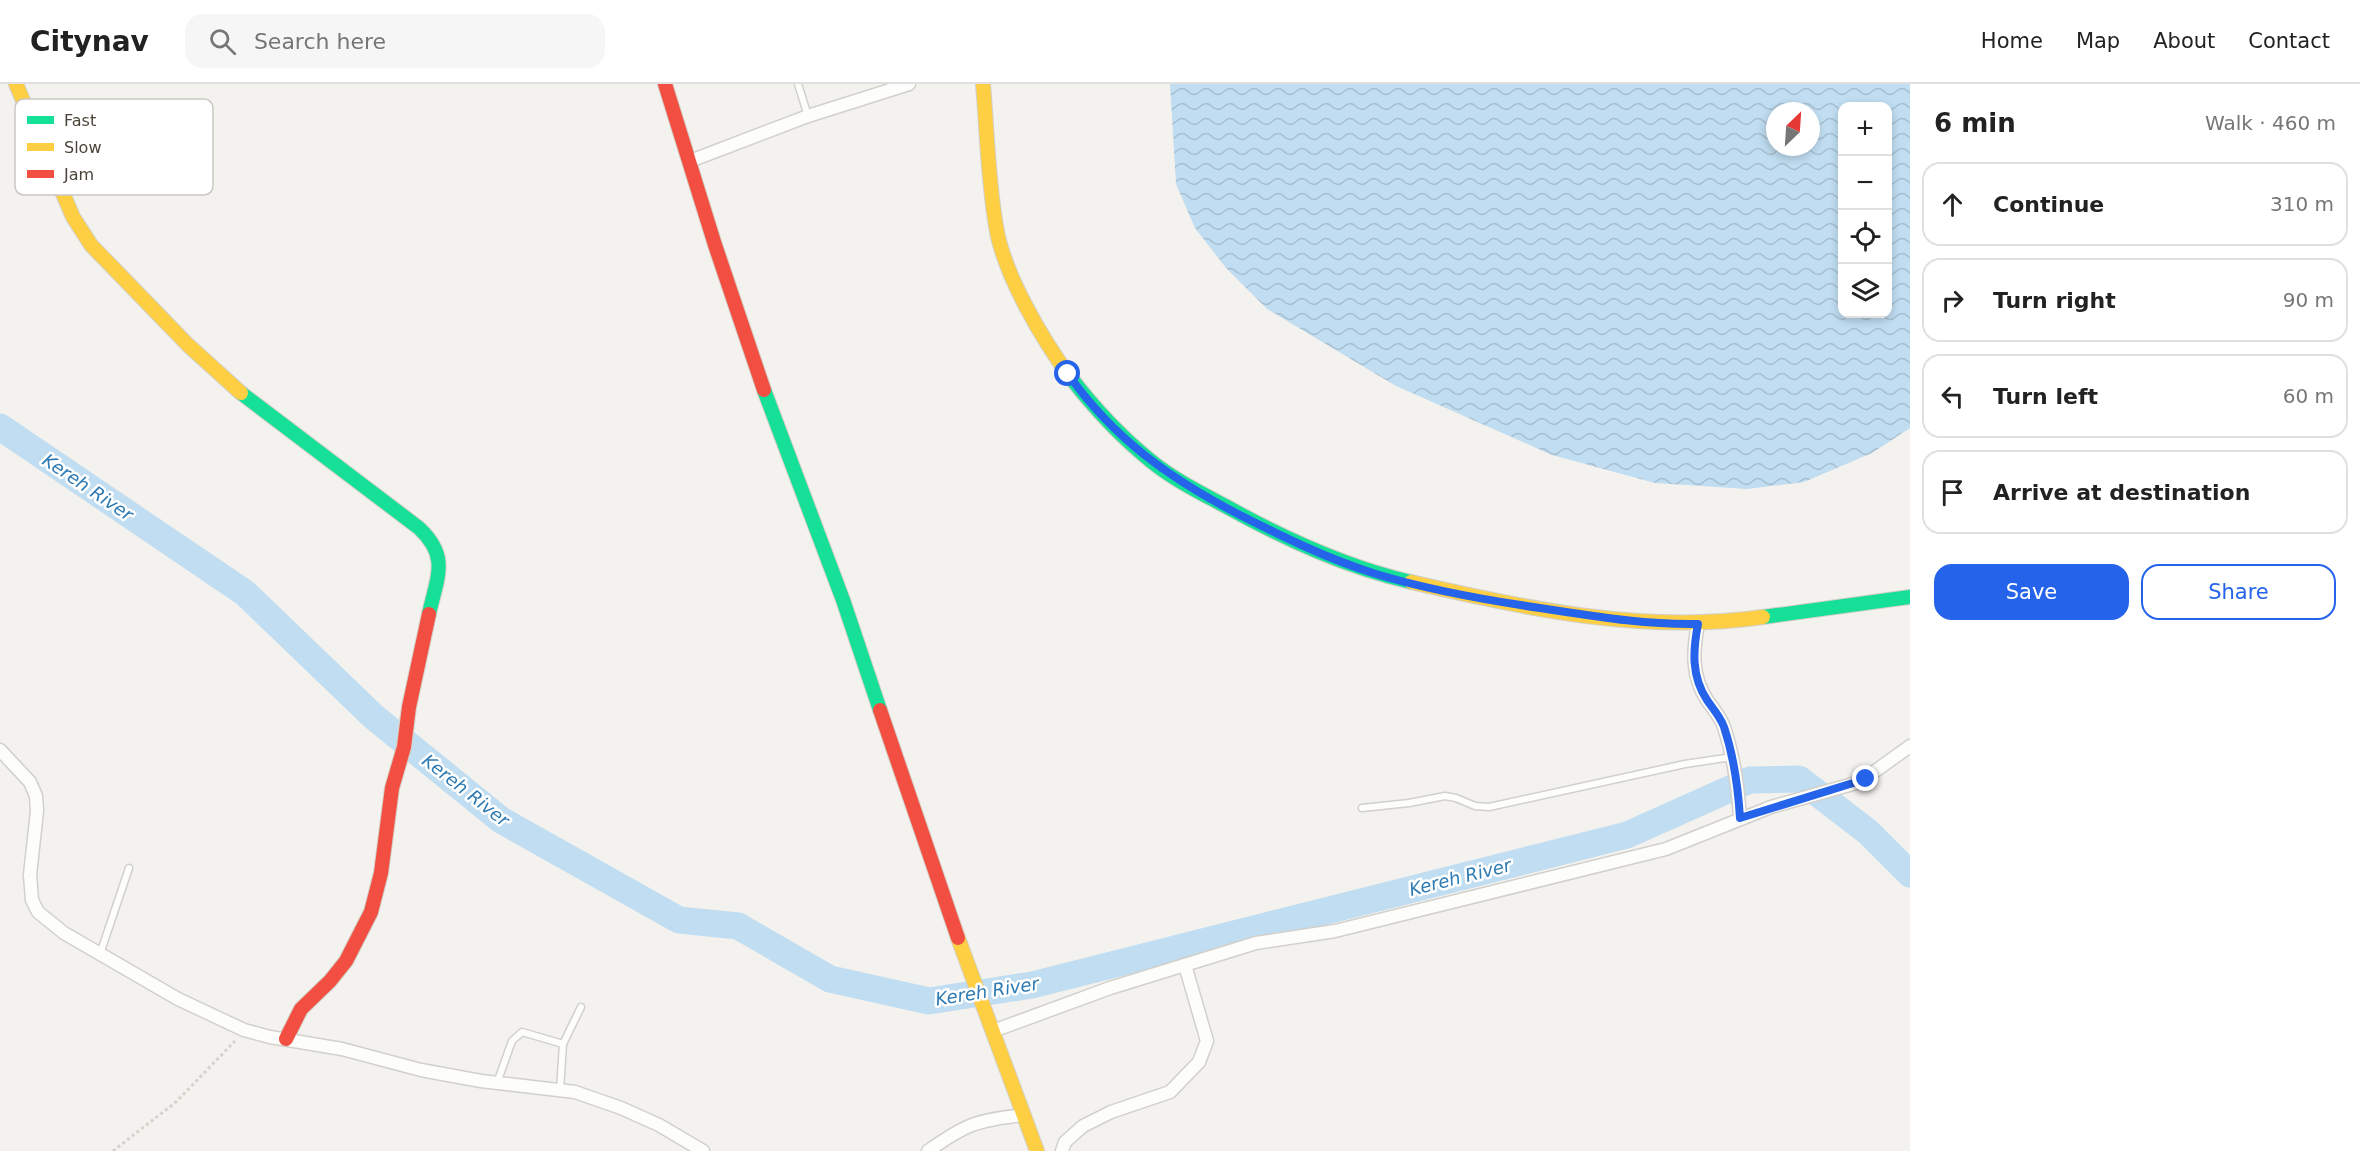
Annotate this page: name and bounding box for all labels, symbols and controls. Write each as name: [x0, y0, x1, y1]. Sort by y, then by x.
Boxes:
search box: [185, 14, 605, 68]
text: Citynav: [30, 25, 149, 58]
icon: search: [206, 25, 239, 58]
text: Search here: [254, 29, 386, 54]
text: Home: [1981, 29, 2043, 53]
text: Map: [2076, 29, 2120, 53]
text: About: [2153, 29, 2215, 53]
text: Contact: [2248, 29, 2330, 53]
legend: [15, 99, 213, 195]
north arrow: [1766, 102, 1820, 156]
map controls: [1838, 102, 1892, 318]
button: +: [1838, 102, 1892, 156]
text: 6 min: [1934, 108, 2016, 138]
text: Fast: [64, 111, 96, 130]
text: Walk · 460 m: [2205, 111, 2336, 135]
text: Slow: [64, 138, 101, 157]
button: −: [1838, 156, 1892, 210]
text: Jam: [63, 165, 94, 184]
icon: ahead: [1936, 188, 1969, 221]
text: Continue: [1993, 192, 2104, 217]
text: 310 m: [2270, 192, 2334, 216]
button: locate: [1838, 210, 1892, 264]
button: layers: [1838, 264, 1892, 318]
icon: right: [1936, 284, 1969, 317]
text: Turn right: [1993, 288, 2116, 313]
text: 90 m: [2283, 288, 2334, 312]
route start: [1054, 360, 1080, 386]
icon: left: [1936, 380, 1969, 413]
text: Turn left: [1993, 384, 2098, 409]
text: 60 m: [2283, 384, 2334, 408]
water label: Kereh River: [39, 449, 139, 526]
icon: arrive: [1936, 476, 1969, 509]
text: Arrive at destination: [1993, 480, 2250, 505]
button: Save: [1934, 564, 2129, 620]
button: Share: [2141, 564, 2336, 620]
water label: Kereh River: [418, 750, 515, 831]
route end: [1852, 765, 1878, 791]
water label: Kereh River: [1407, 854, 1515, 900]
water label: Kereh River: [934, 972, 1042, 1010]

